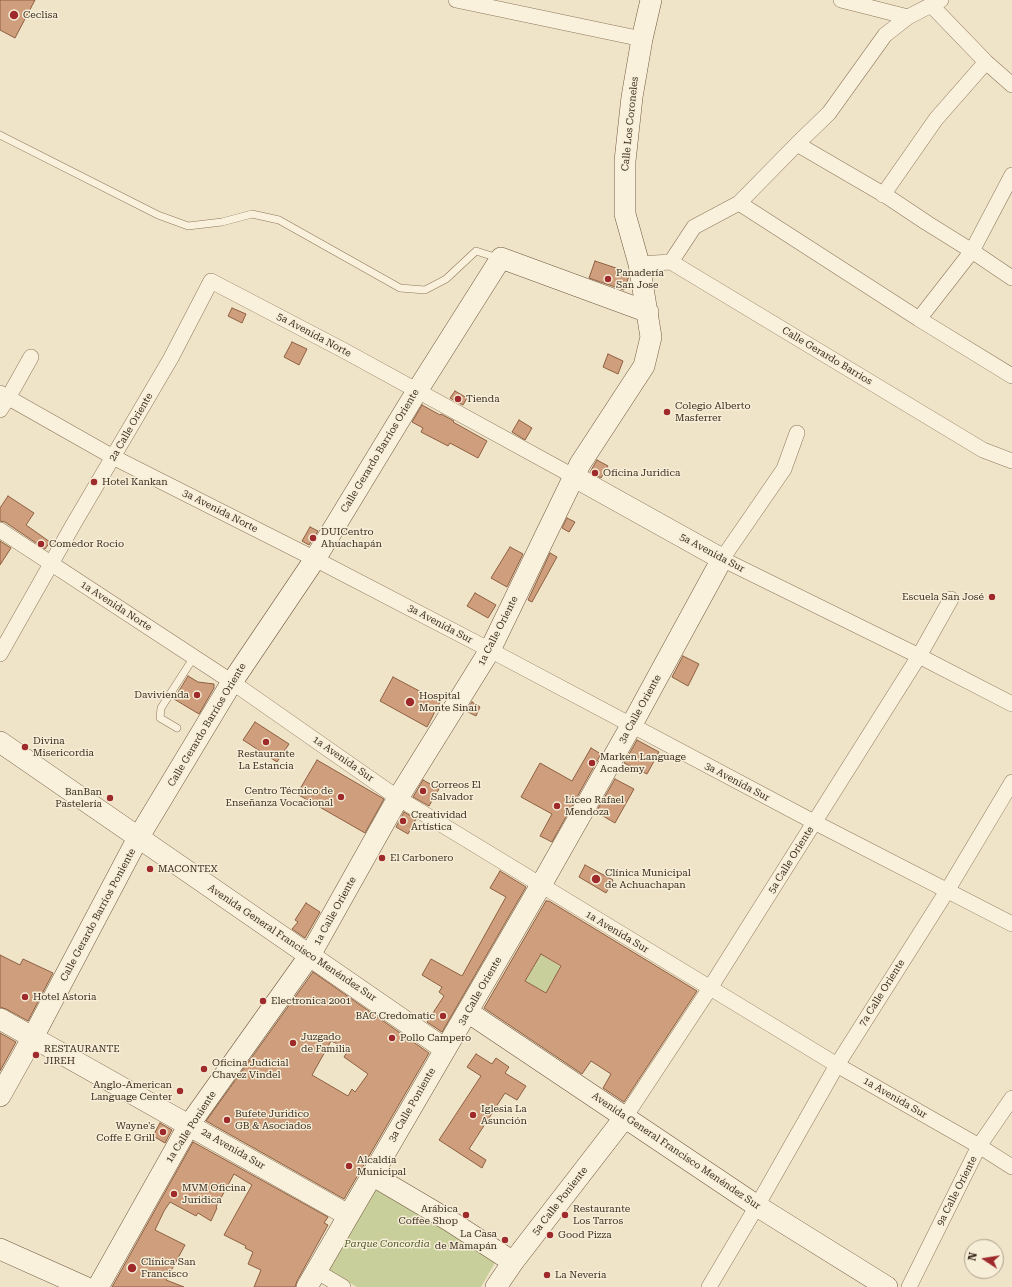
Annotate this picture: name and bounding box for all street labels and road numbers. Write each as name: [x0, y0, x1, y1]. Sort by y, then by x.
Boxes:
street label: Calle Los Coroneles: [619, 76, 641, 172]
street label: 5a Avenida Norte: [275, 310, 353, 360]
street label: Calle Gerardo Barrios: [780, 324, 874, 388]
street label: Calle Gerardo Barrios Oriente: [338, 387, 422, 515]
street label: 2a Calle Oriente: [107, 391, 155, 463]
street label: 3a Avenida Norte: [180, 487, 260, 535]
street label: 5a Avenida Sur: [677, 531, 747, 575]
street label: 1a Avenida Norte: [78, 578, 154, 634]
street label: 1a Calle Oriente: [475, 594, 521, 668]
street label: 3a Avenida Sur: [405, 602, 475, 646]
street label: Calle Gerardo Barrios Oriente: [165, 661, 249, 789]
street label: 3a Calle Oriente: [616, 673, 664, 745]
street label: 1a Avenida Sur: [310, 733, 376, 785]
street label: 3a Avenida Sur: [702, 760, 772, 804]
street label: 5a Calle Oriente: [766, 824, 816, 896]
street label: Calle Gerardo Barrios Poniente: [58, 847, 138, 983]
street label: 1a Calle Oriente: [311, 875, 359, 947]
street label: Avenida General Francisco Menéndez Sur: [205, 882, 379, 1004]
street label: 1a Avenida Sur: [583, 908, 651, 956]
street label: 3a Calle Oriente: [456, 955, 504, 1027]
street label: 7a Calle Oriente: [857, 957, 907, 1029]
street label: 3a Calle Poniente: [386, 1066, 438, 1144]
street label: 1a Avenida Sur: [861, 1075, 929, 1121]
street label: 1a Calle Poniente: [163, 1089, 219, 1165]
street label: Avenida General Francisco Menéndez Sur: [589, 1090, 763, 1212]
street label: 2a Avenida Sur: [199, 1126, 267, 1172]
street label: 9a Calle Oriente: [934, 1154, 980, 1228]
street label: 5a Calle Poniente: [530, 1164, 590, 1238]

